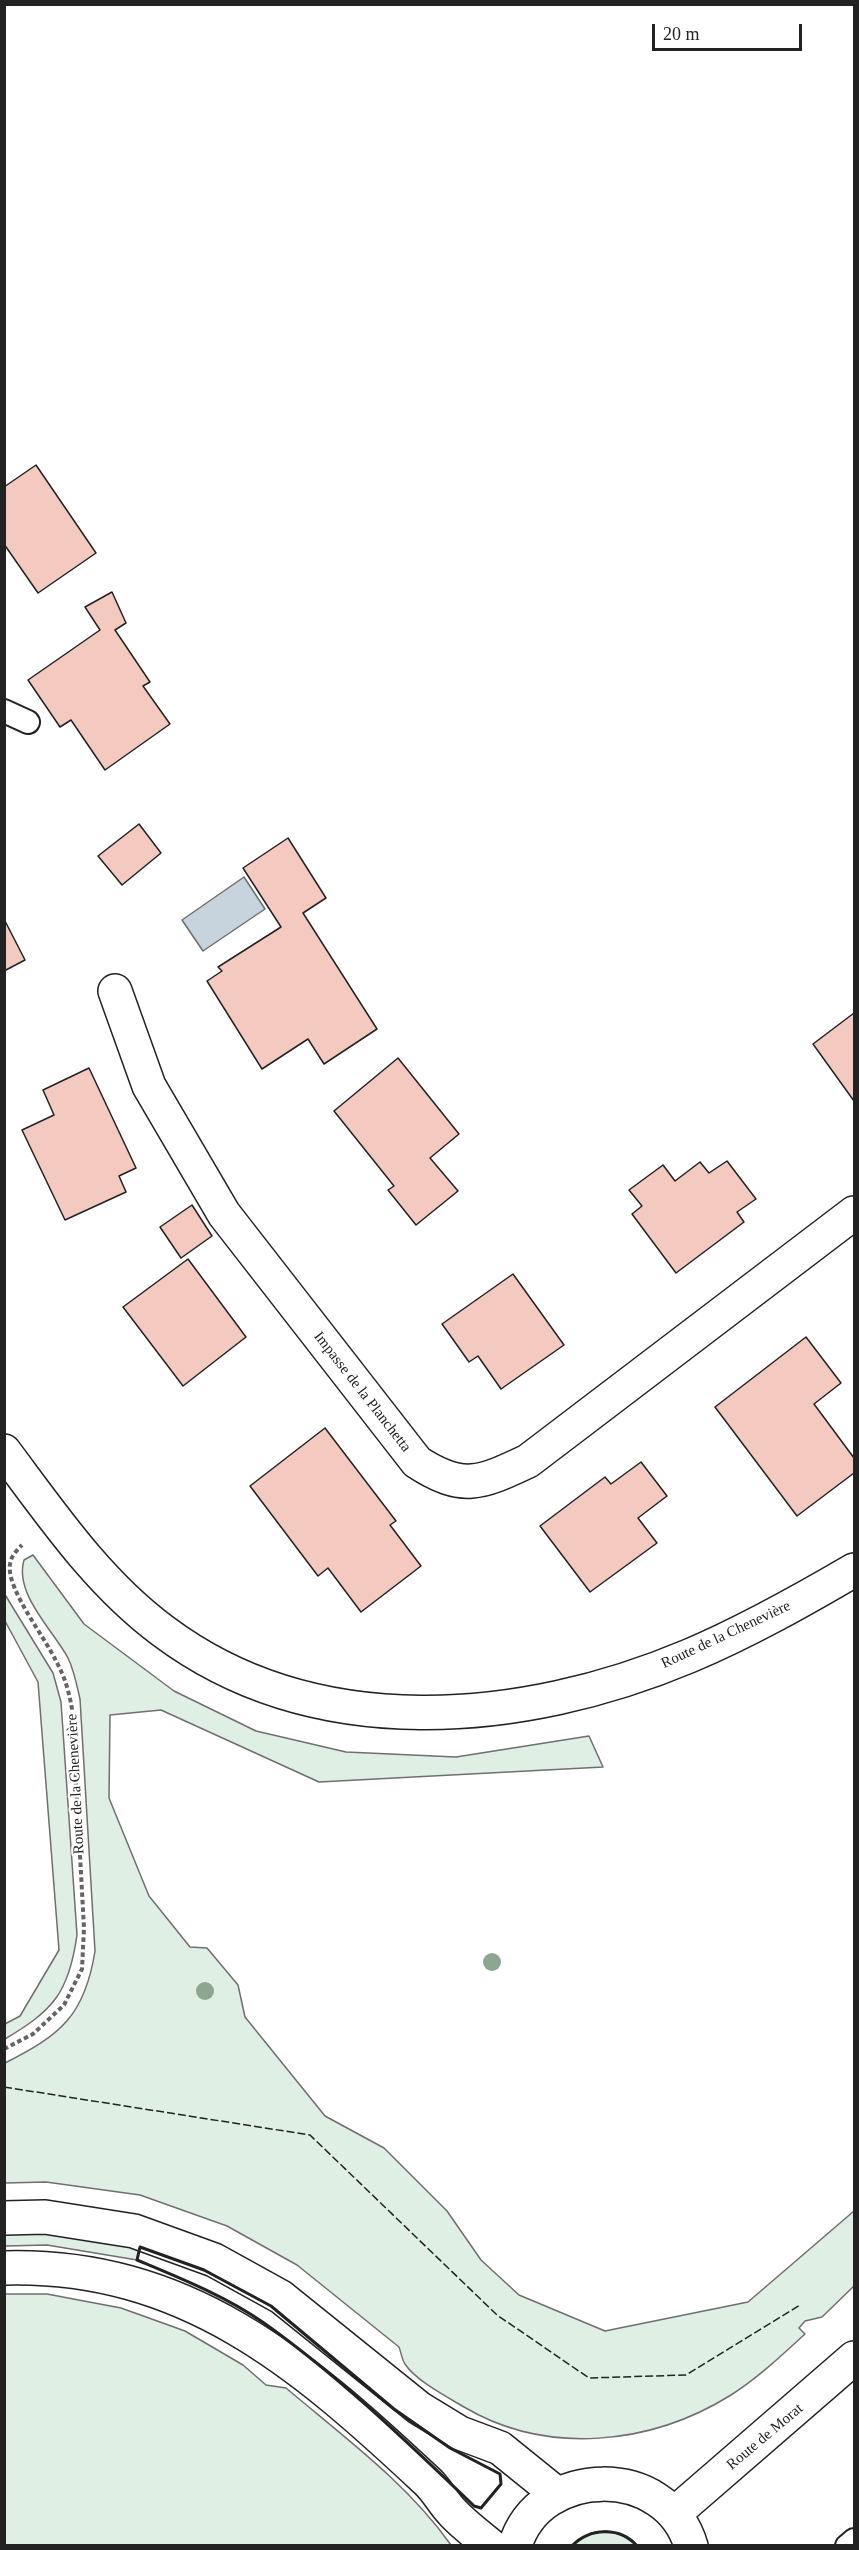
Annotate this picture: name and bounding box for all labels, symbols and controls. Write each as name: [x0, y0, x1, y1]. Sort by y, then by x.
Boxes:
scale bar: [655, 12, 805, 50]
text: 20 m: [663, 24, 700, 44]
street label: Impasse de la Planchetta: [309, 1328, 415, 1456]
street label: Route de la Chenevière: [659, 1597, 793, 1673]
street label: Route de la Chenevière: [63, 1713, 89, 1855]
street label: Route de Morat: [723, 2400, 807, 2474]

